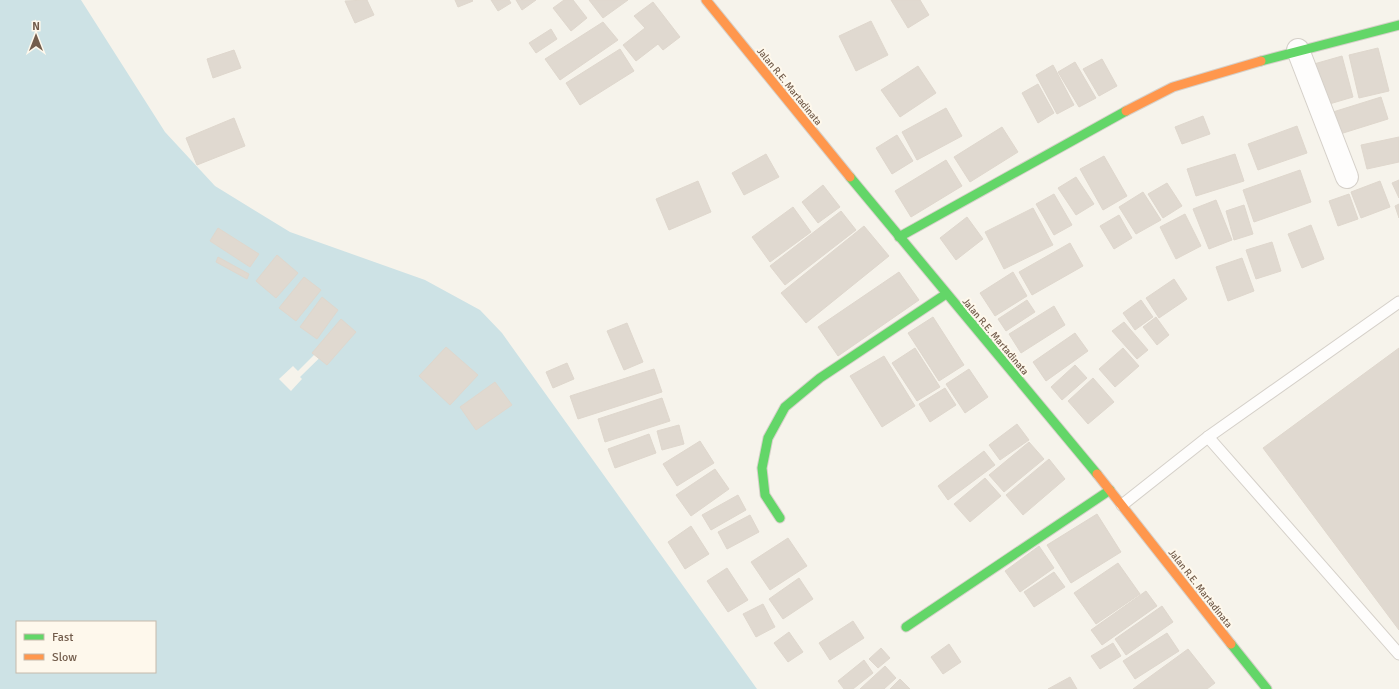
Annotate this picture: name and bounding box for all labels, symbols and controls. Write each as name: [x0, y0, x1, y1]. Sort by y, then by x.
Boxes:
north arrow: [16, 16, 56, 56]
text: N: [32, 20, 40, 33]
street label: Jalan R.E. Martadinata: [754, 45, 824, 128]
street label: Jalan R.E. Martadinata: [960, 296, 1031, 378]
street label: Jalan R.E. Martadinata: [1166, 547, 1235, 630]
legend: [16, 621, 156, 673]
text: Fast: [52, 630, 73, 645]
text: Slow: [52, 650, 77, 665]

